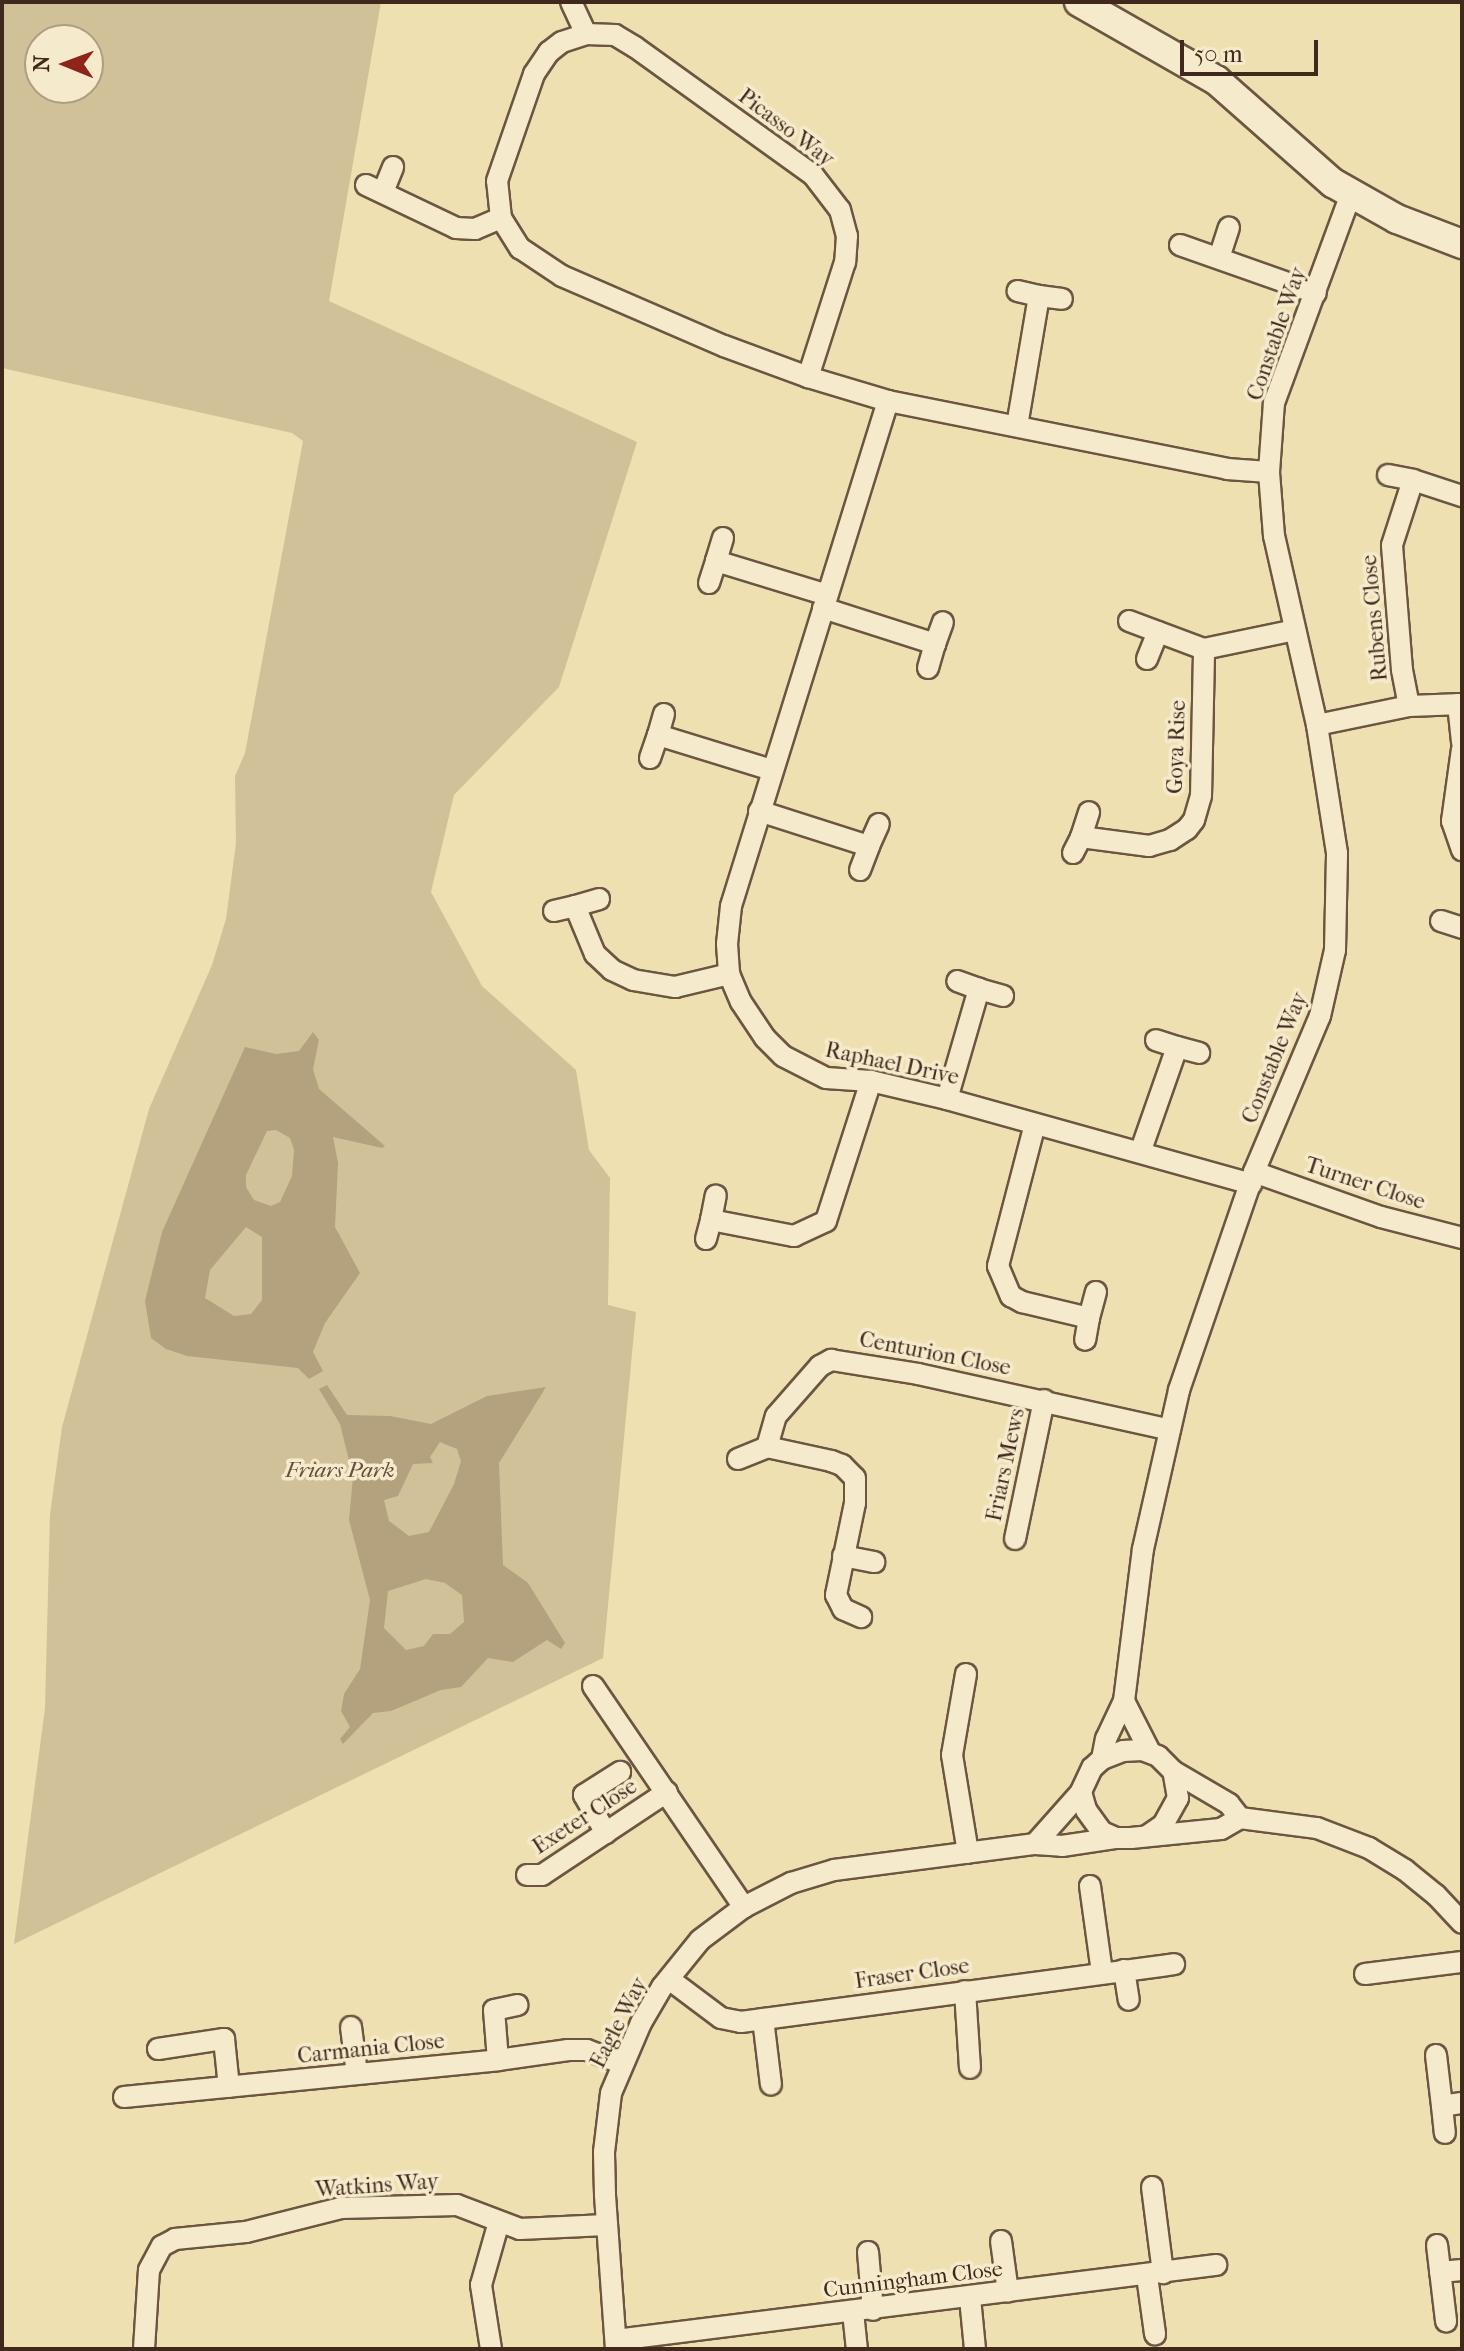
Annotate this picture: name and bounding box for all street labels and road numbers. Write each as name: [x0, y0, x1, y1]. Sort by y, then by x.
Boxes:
street label: Picasso Way: [733, 83, 839, 173]
street label: Constable Way: [1242, 264, 1312, 404]
street label: Rubens Close: [1356, 554, 1394, 682]
street label: Goya Rise: [1162, 700, 1192, 794]
street label: Constable Way: [1237, 989, 1313, 1127]
street label: Raphael Drive: [823, 1037, 961, 1091]
street label: Turner Close: [1302, 1152, 1428, 1216]
street label: Centurion Close: [857, 1326, 1013, 1382]
street label: Friars Mews: [981, 1406, 1031, 1524]
street label: Exeter Close: [528, 1774, 642, 1860]
street label: Fraser Close: [853, 1953, 971, 1995]
street label: Eagle Way: [585, 1973, 653, 2073]
street label: Carmania Close: [296, 2028, 446, 2070]
street label: Watkins Way: [315, 2169, 439, 2203]
street label: Cunningham Close: [822, 2256, 1004, 2304]

